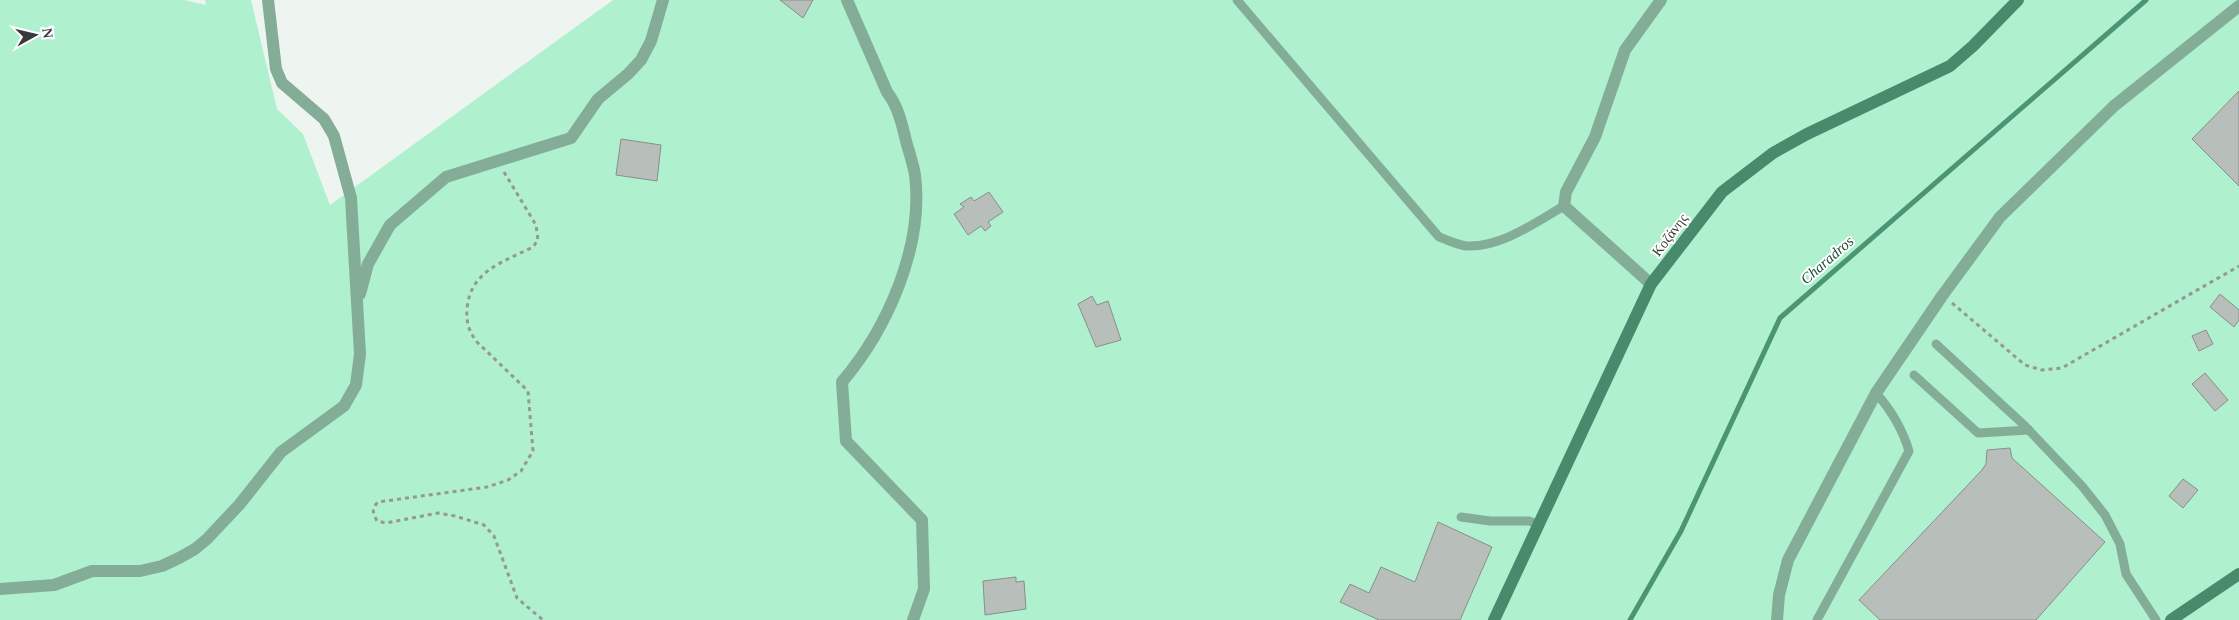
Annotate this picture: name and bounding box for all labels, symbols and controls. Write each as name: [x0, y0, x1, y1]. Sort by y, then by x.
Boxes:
north arrow: [10, 10, 60, 60]
text: N: [39, 27, 56, 39]
street label: Κοζάνης: [1649, 211, 1691, 259]
water label: Charadros: [1797, 233, 1857, 287]

